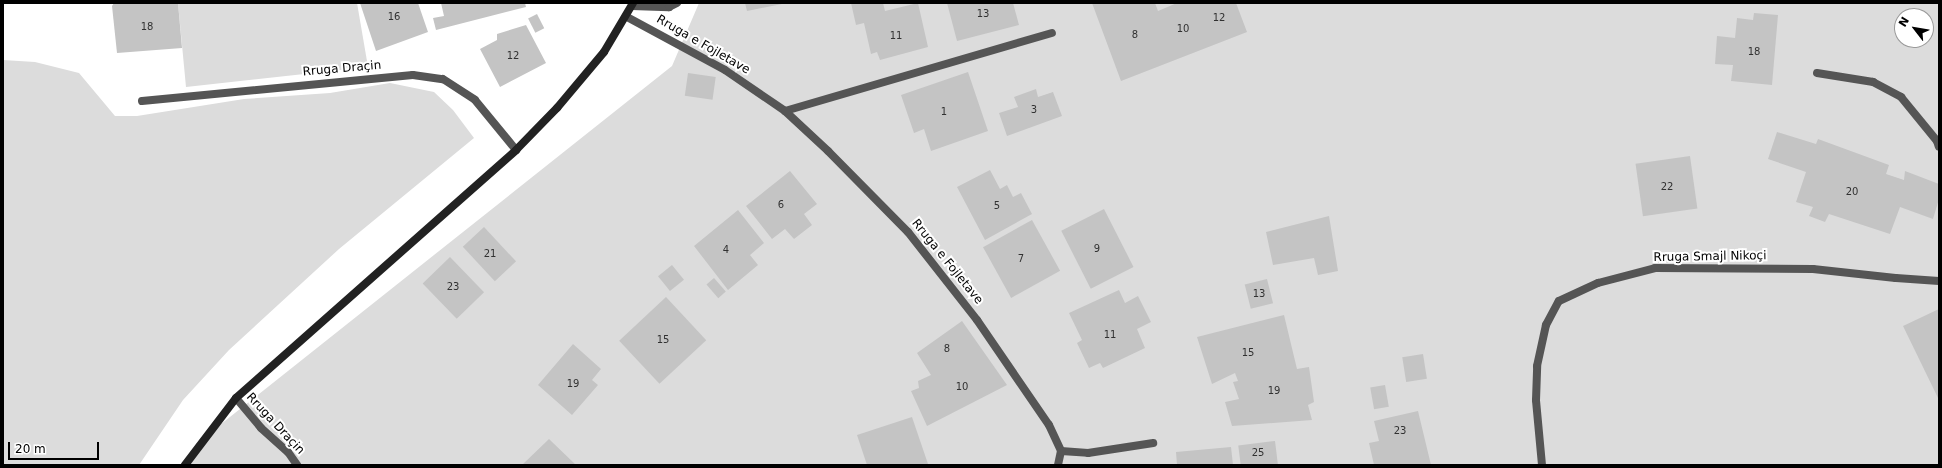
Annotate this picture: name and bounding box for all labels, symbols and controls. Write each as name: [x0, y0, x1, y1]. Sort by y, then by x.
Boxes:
house number: 13: [977, 8, 989, 20]
north arrow: [1894, 8, 1934, 48]
house number: 16: [388, 11, 400, 23]
street label: Rruga e Fojletave: [654, 12, 752, 78]
house number: 12: [1213, 12, 1225, 24]
text: N: [1896, 15, 1912, 29]
house number: 18: [141, 21, 153, 33]
house number: 10: [1177, 23, 1189, 35]
house number: 8: [1132, 29, 1138, 41]
house number: 11: [890, 30, 902, 42]
house number: 18: [1748, 46, 1760, 58]
house number: 12: [507, 50, 519, 62]
street label: Rruga Draçin: [302, 58, 382, 80]
house number: 3: [1031, 104, 1037, 116]
house number: 1: [941, 106, 947, 118]
house number: 22: [1661, 181, 1673, 193]
house number: 20: [1846, 186, 1858, 198]
house number: 6: [778, 199, 784, 211]
house number: 5: [994, 200, 1000, 212]
street label: Rruga e Fojletave: [908, 217, 986, 307]
house number: 9: [1094, 243, 1100, 255]
house number: 4: [723, 244, 729, 256]
house number: 21: [484, 248, 496, 260]
street label: Rruga Smajl Nikoçi: [1653, 249, 1767, 265]
house number: 7: [1018, 253, 1024, 265]
house number: 23: [447, 281, 459, 293]
house number: 13: [1253, 288, 1265, 300]
house number: 11: [1104, 329, 1116, 341]
house number: 15: [657, 334, 669, 346]
house number: 8: [944, 343, 950, 355]
house number: 15: [1242, 347, 1254, 359]
house number: 19: [567, 378, 579, 390]
house number: 10: [956, 381, 968, 393]
house number: 19: [1268, 385, 1280, 397]
street label: Rruga Draçin: [243, 390, 307, 458]
house number: 23: [1394, 425, 1406, 437]
scale bar: [10, 434, 101, 460]
text: 20 m: [15, 442, 46, 456]
house number: 25: [1252, 447, 1264, 459]

